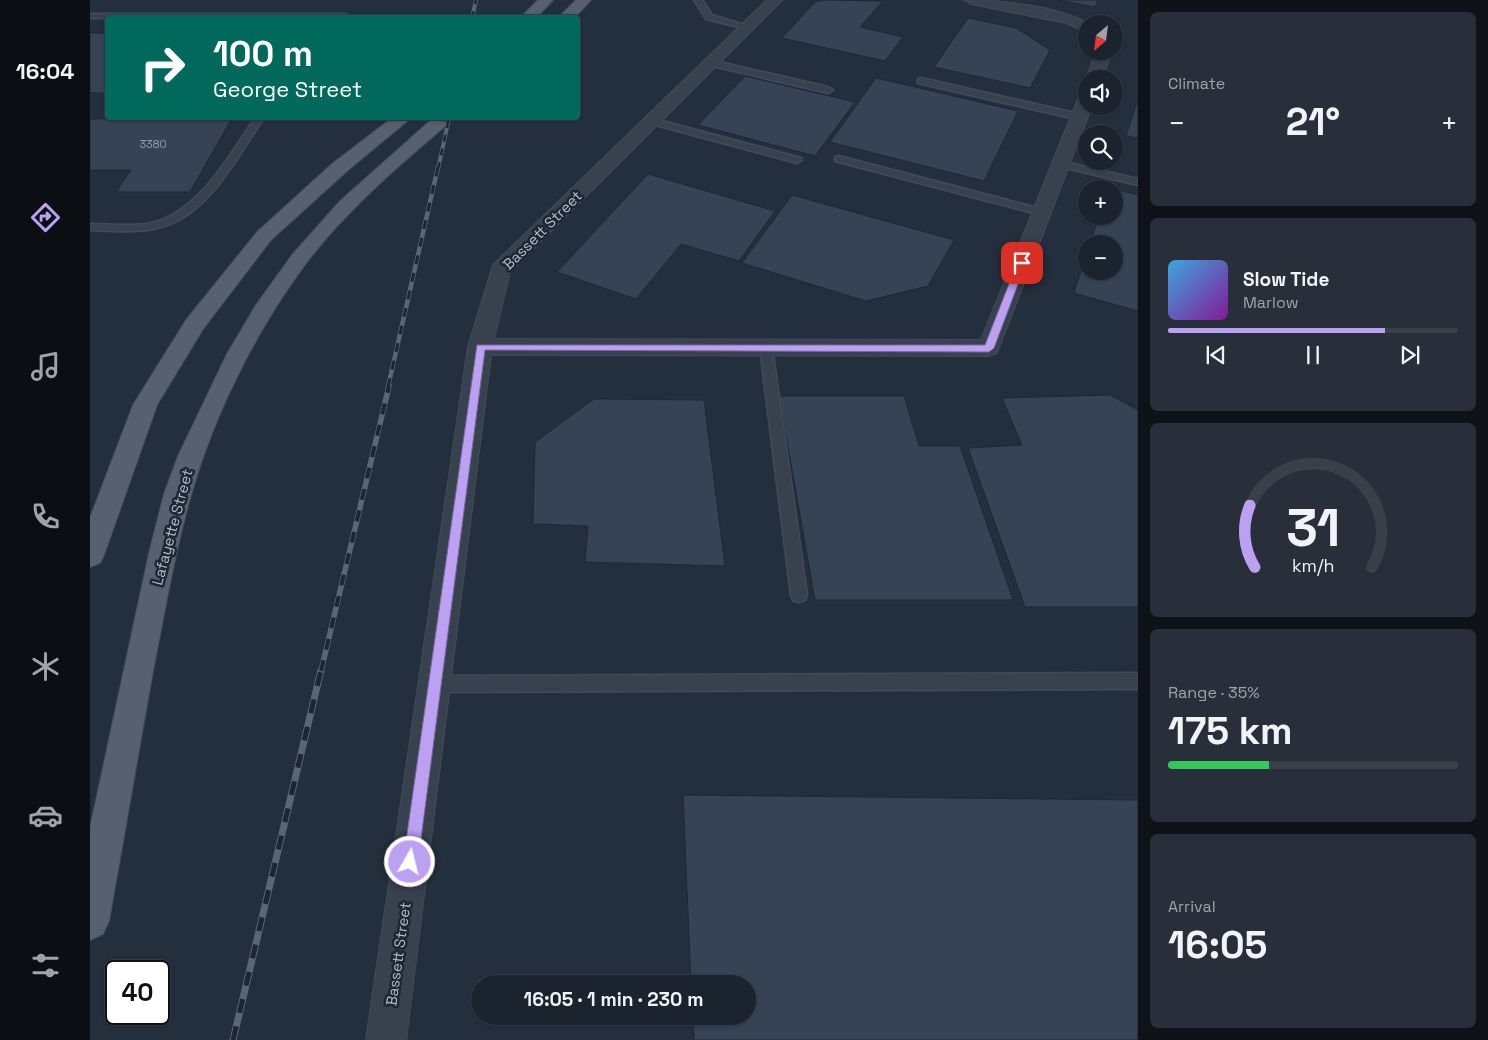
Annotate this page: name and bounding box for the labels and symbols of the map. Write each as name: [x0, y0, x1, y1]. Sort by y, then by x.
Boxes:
north arrow: [1078, 15, 1122, 60]
house number: 3380: [139, 137, 167, 151]
street label: Bassett Street: [498, 186, 586, 274]
pin: [1001, 242, 1043, 284]
street label: Lafayette Street: [147, 467, 197, 587]
position arrow: [383, 835, 435, 887]
street label: Bassett Street: [381, 901, 415, 1007]
speed limit sign: 40: [105, 960, 170, 1025]

